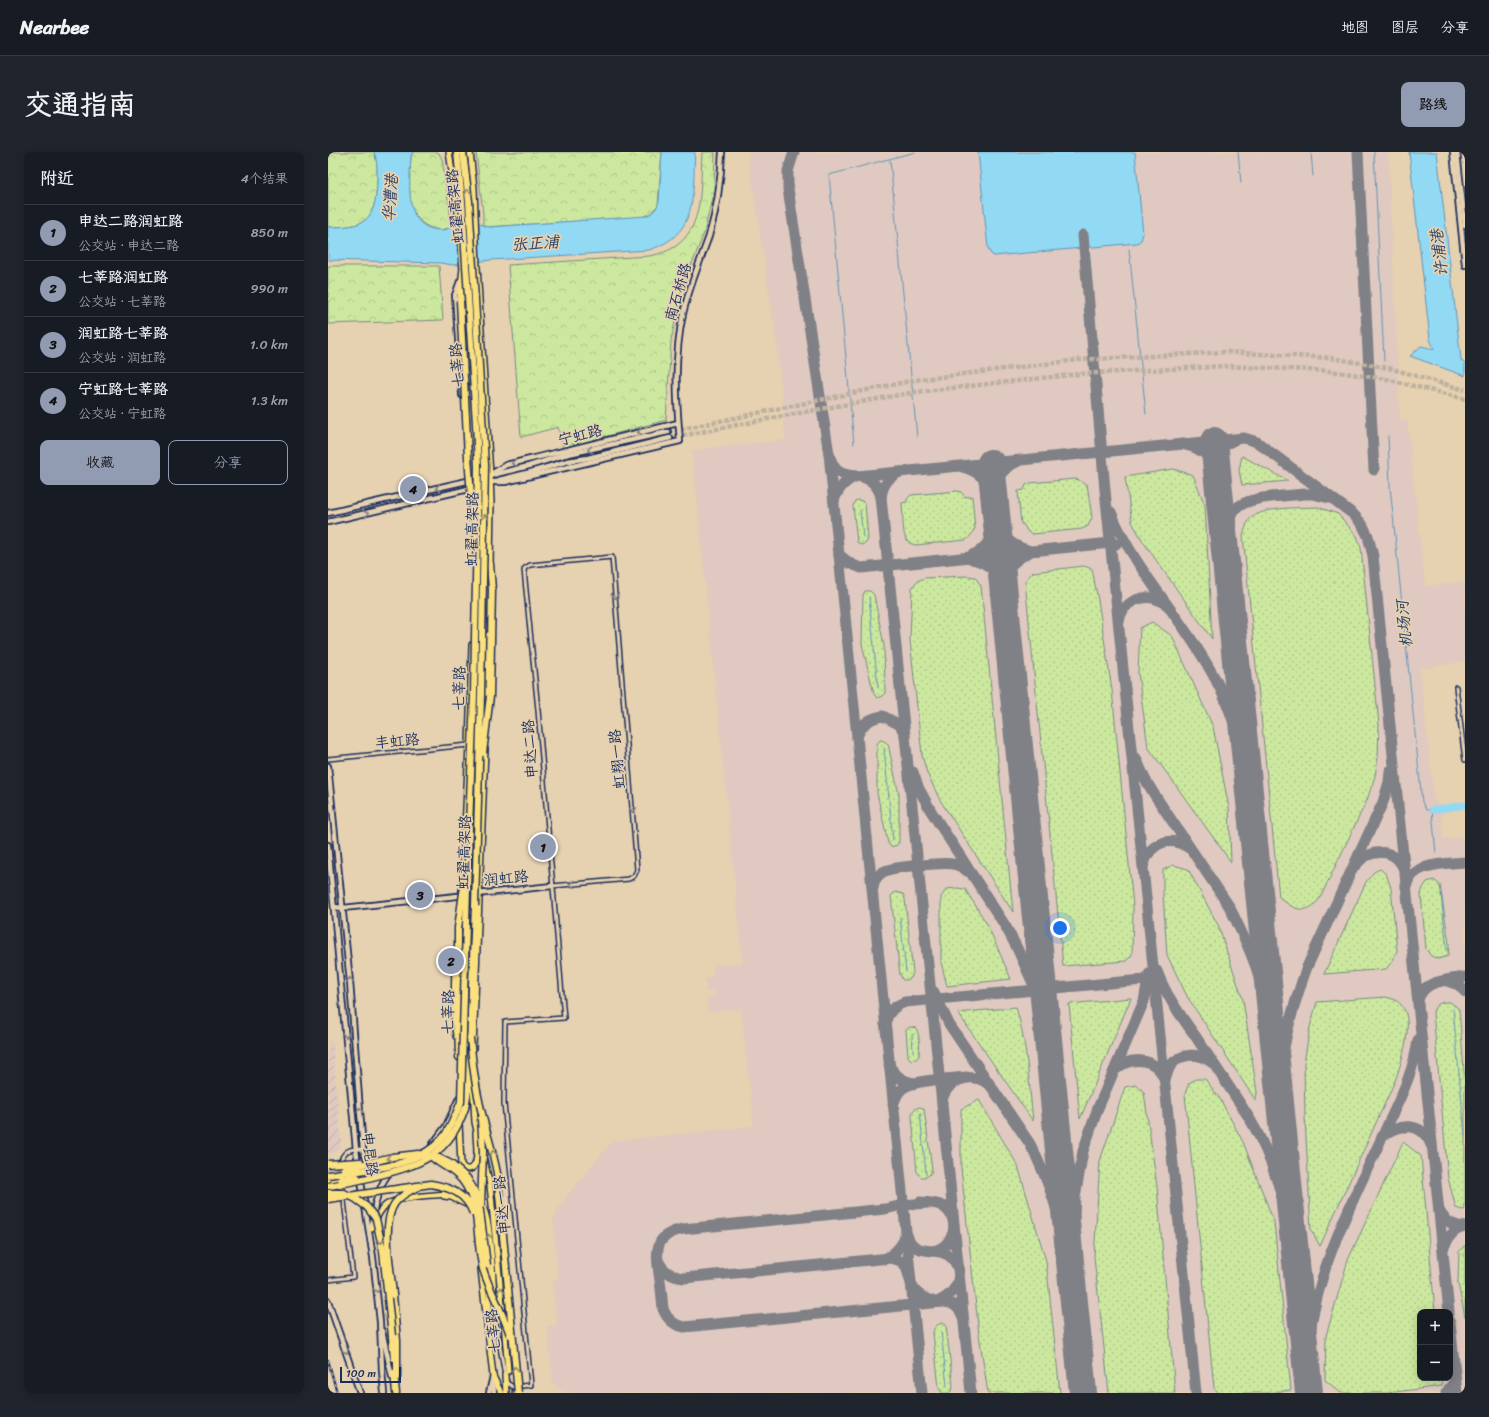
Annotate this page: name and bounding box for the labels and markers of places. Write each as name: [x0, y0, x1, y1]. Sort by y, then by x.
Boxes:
pin: 4: [400, 474, 426, 504]
pin: 1: [530, 832, 556, 862]
pin: 3: [407, 880, 433, 910]
pin: 2: [438, 946, 464, 976]

